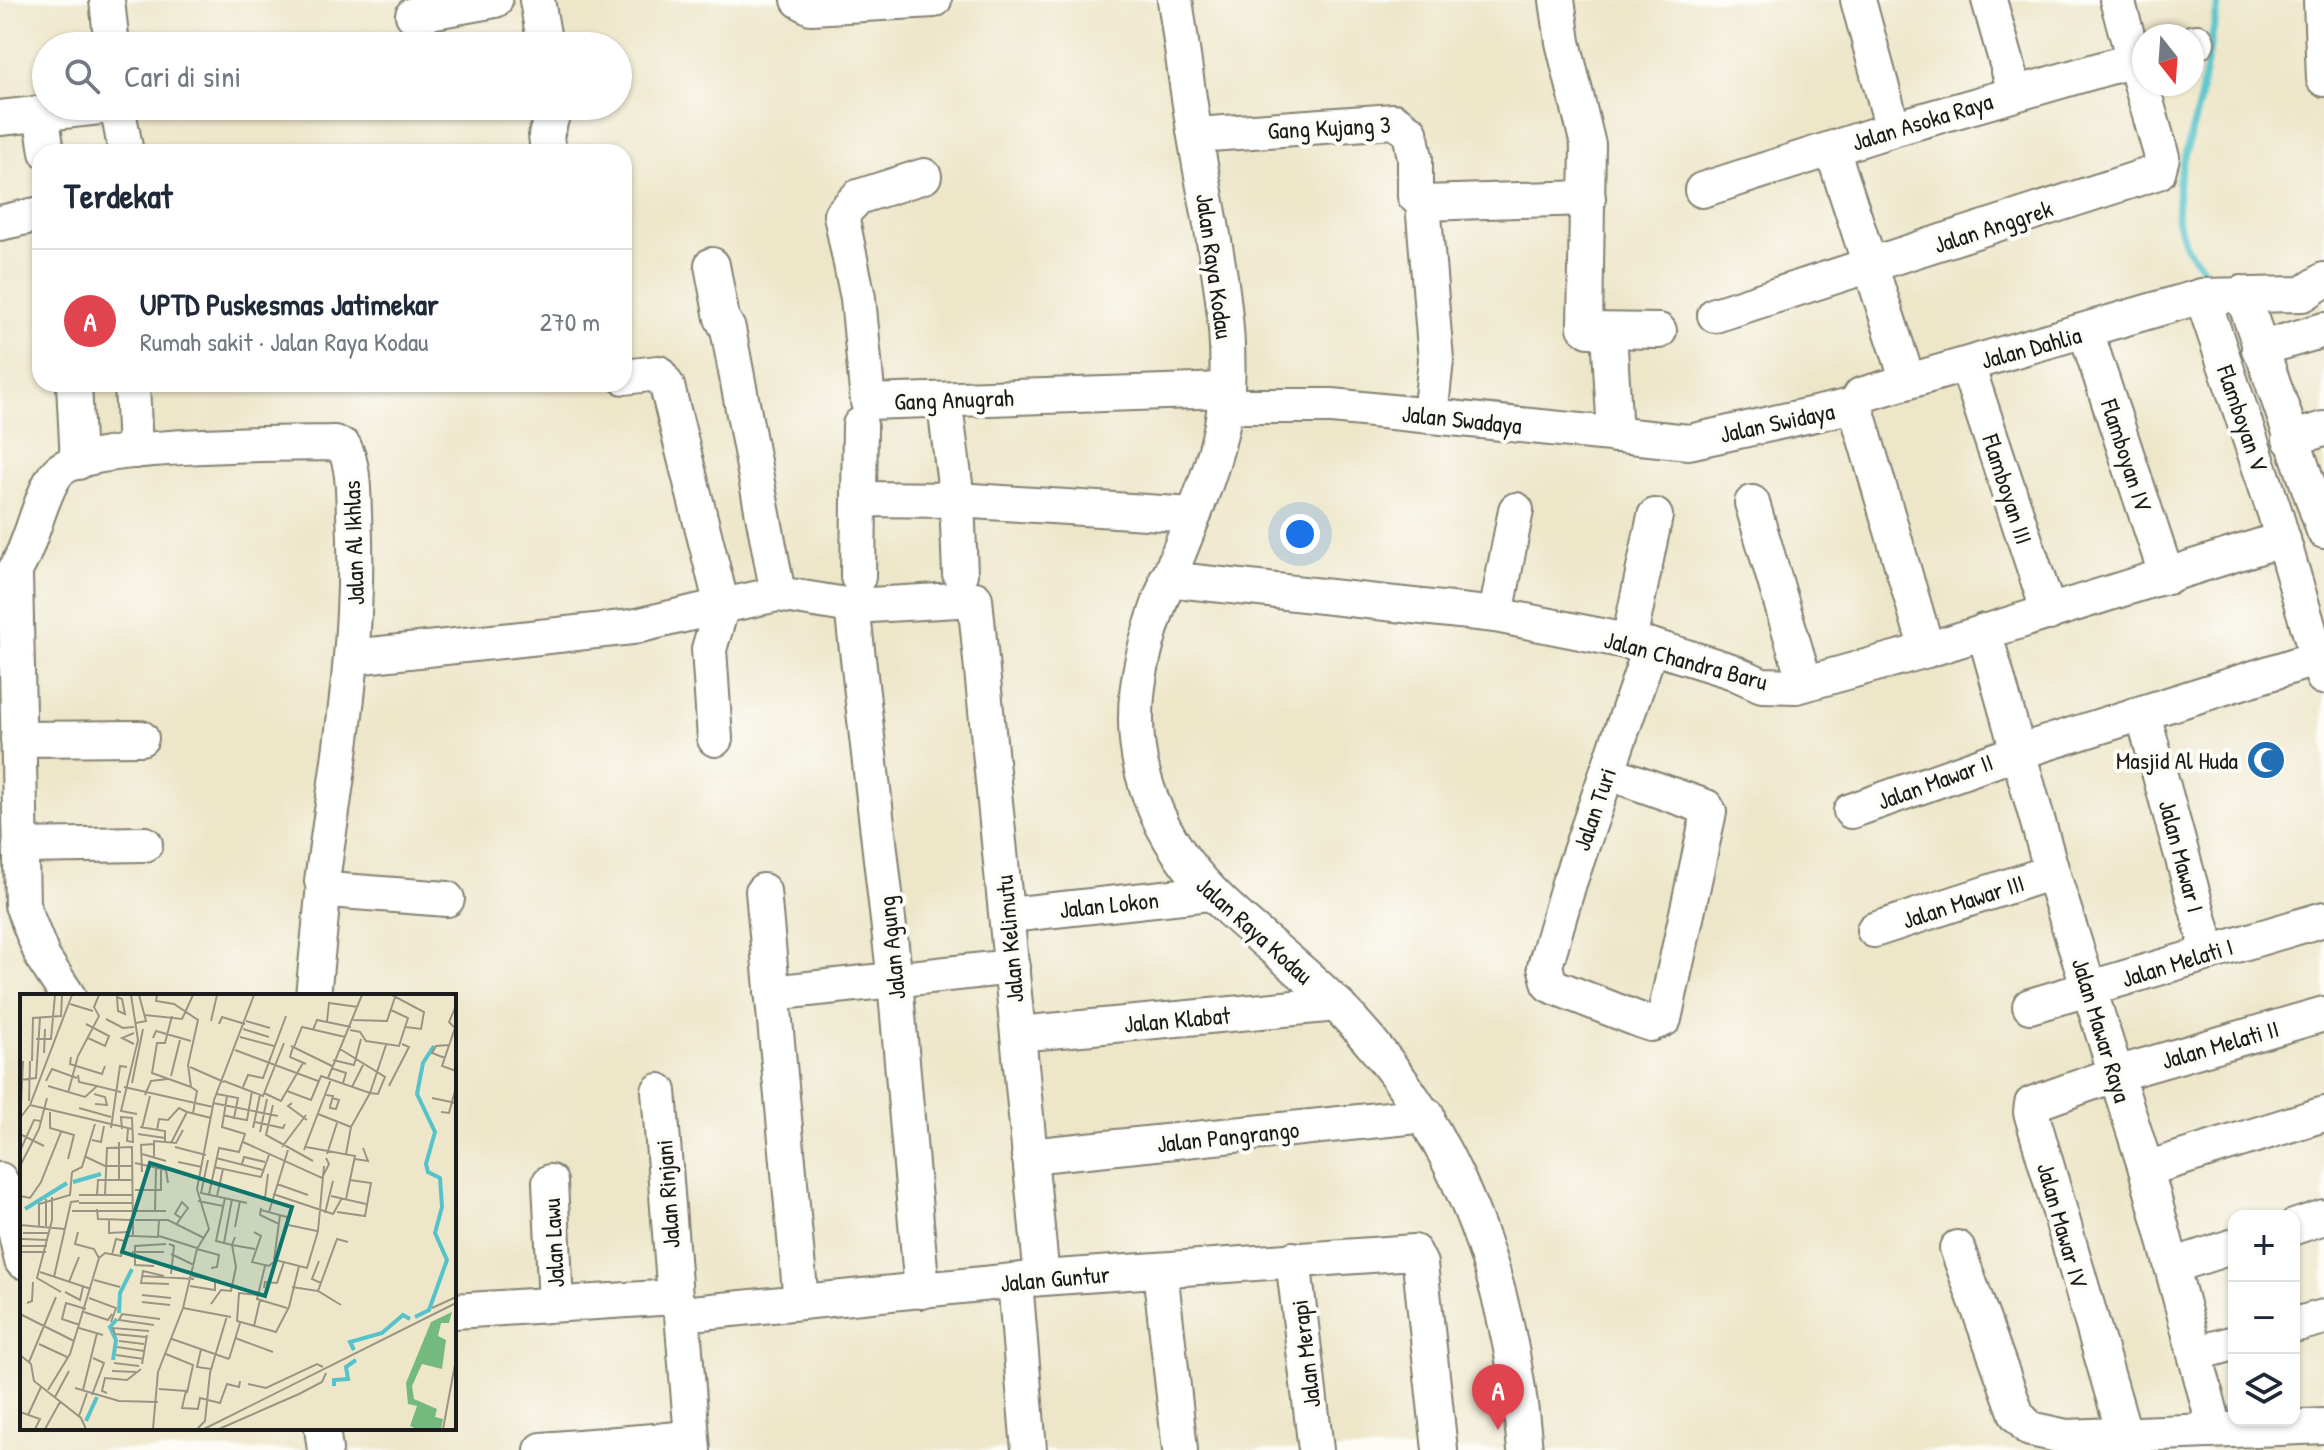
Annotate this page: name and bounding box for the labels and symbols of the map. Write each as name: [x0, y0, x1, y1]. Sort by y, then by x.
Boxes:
north arrow: [2132, 24, 2204, 96]
street label: Jalan Asoka Raya: [1848, 84, 1996, 158]
street label: Gang Kujang 3: [1267, 108, 1391, 146]
street label: Jalan Raya Kodau: [1189, 191, 1241, 341]
street label: Jalan Anggrek: [1930, 192, 2057, 260]
street label: Jalan Dahlia: [1977, 318, 2085, 376]
street label: Flamboyan V: [2210, 360, 2276, 476]
street label: Gang Anugrah: [894, 381, 1014, 417]
street label: Jalan Swidaya: [1717, 394, 1837, 450]
street label: Flamboyan IV: [2094, 394, 2160, 515]
street label: Jalan Swadaya: [1401, 397, 1523, 441]
street label: Flamboyan III: [1975, 429, 2041, 548]
street label: Jalan Al Ikhlas: [335, 480, 371, 606]
your location: [1280, 514, 1320, 554]
street label: Jalan Chandra Baru: [1601, 623, 1772, 697]
mosque icon: Masjid Al Huda: [2245, 739, 2287, 781]
place label: Masjid Al Huda: [2116, 744, 2238, 776]
street label: Jalan Mawar II: [1873, 745, 1997, 817]
street label: Jalan Turi: [1565, 763, 1623, 855]
street label: Jalan Mawar I: [2152, 796, 2212, 916]
street label: Jalan Mawar III: [1898, 866, 2028, 936]
street label: Jalan Raya Kodau: [1190, 869, 1320, 991]
street label: Jalan Kelimutu: [987, 873, 1031, 1004]
street label: Jalan Lokon: [1058, 883, 1160, 925]
street label: Jalan Agung: [870, 895, 912, 1001]
street label: Jalan Melati I: [2117, 930, 2237, 994]
street label: Jalan Mawar Raya: [2065, 954, 2139, 1106]
inset map: [20, 994, 456, 1430]
street label: Jalan Klabat: [1123, 998, 1232, 1040]
street label: Jalan Melati II: [2158, 1012, 2282, 1076]
street label: Jalan Pangrango: [1155, 1113, 1301, 1159]
street label: Jalan Rinjani: [647, 1139, 687, 1249]
street label: Jalan Mawar IV: [2030, 1159, 2096, 1292]
street label: Jalan Lawu: [535, 1197, 571, 1289]
street label: Jalan Guntur: [999, 1257, 1111, 1299]
street label: Jalan Merapi: [1283, 1298, 1327, 1410]
pin: A: [1472, 1364, 1524, 1430]

